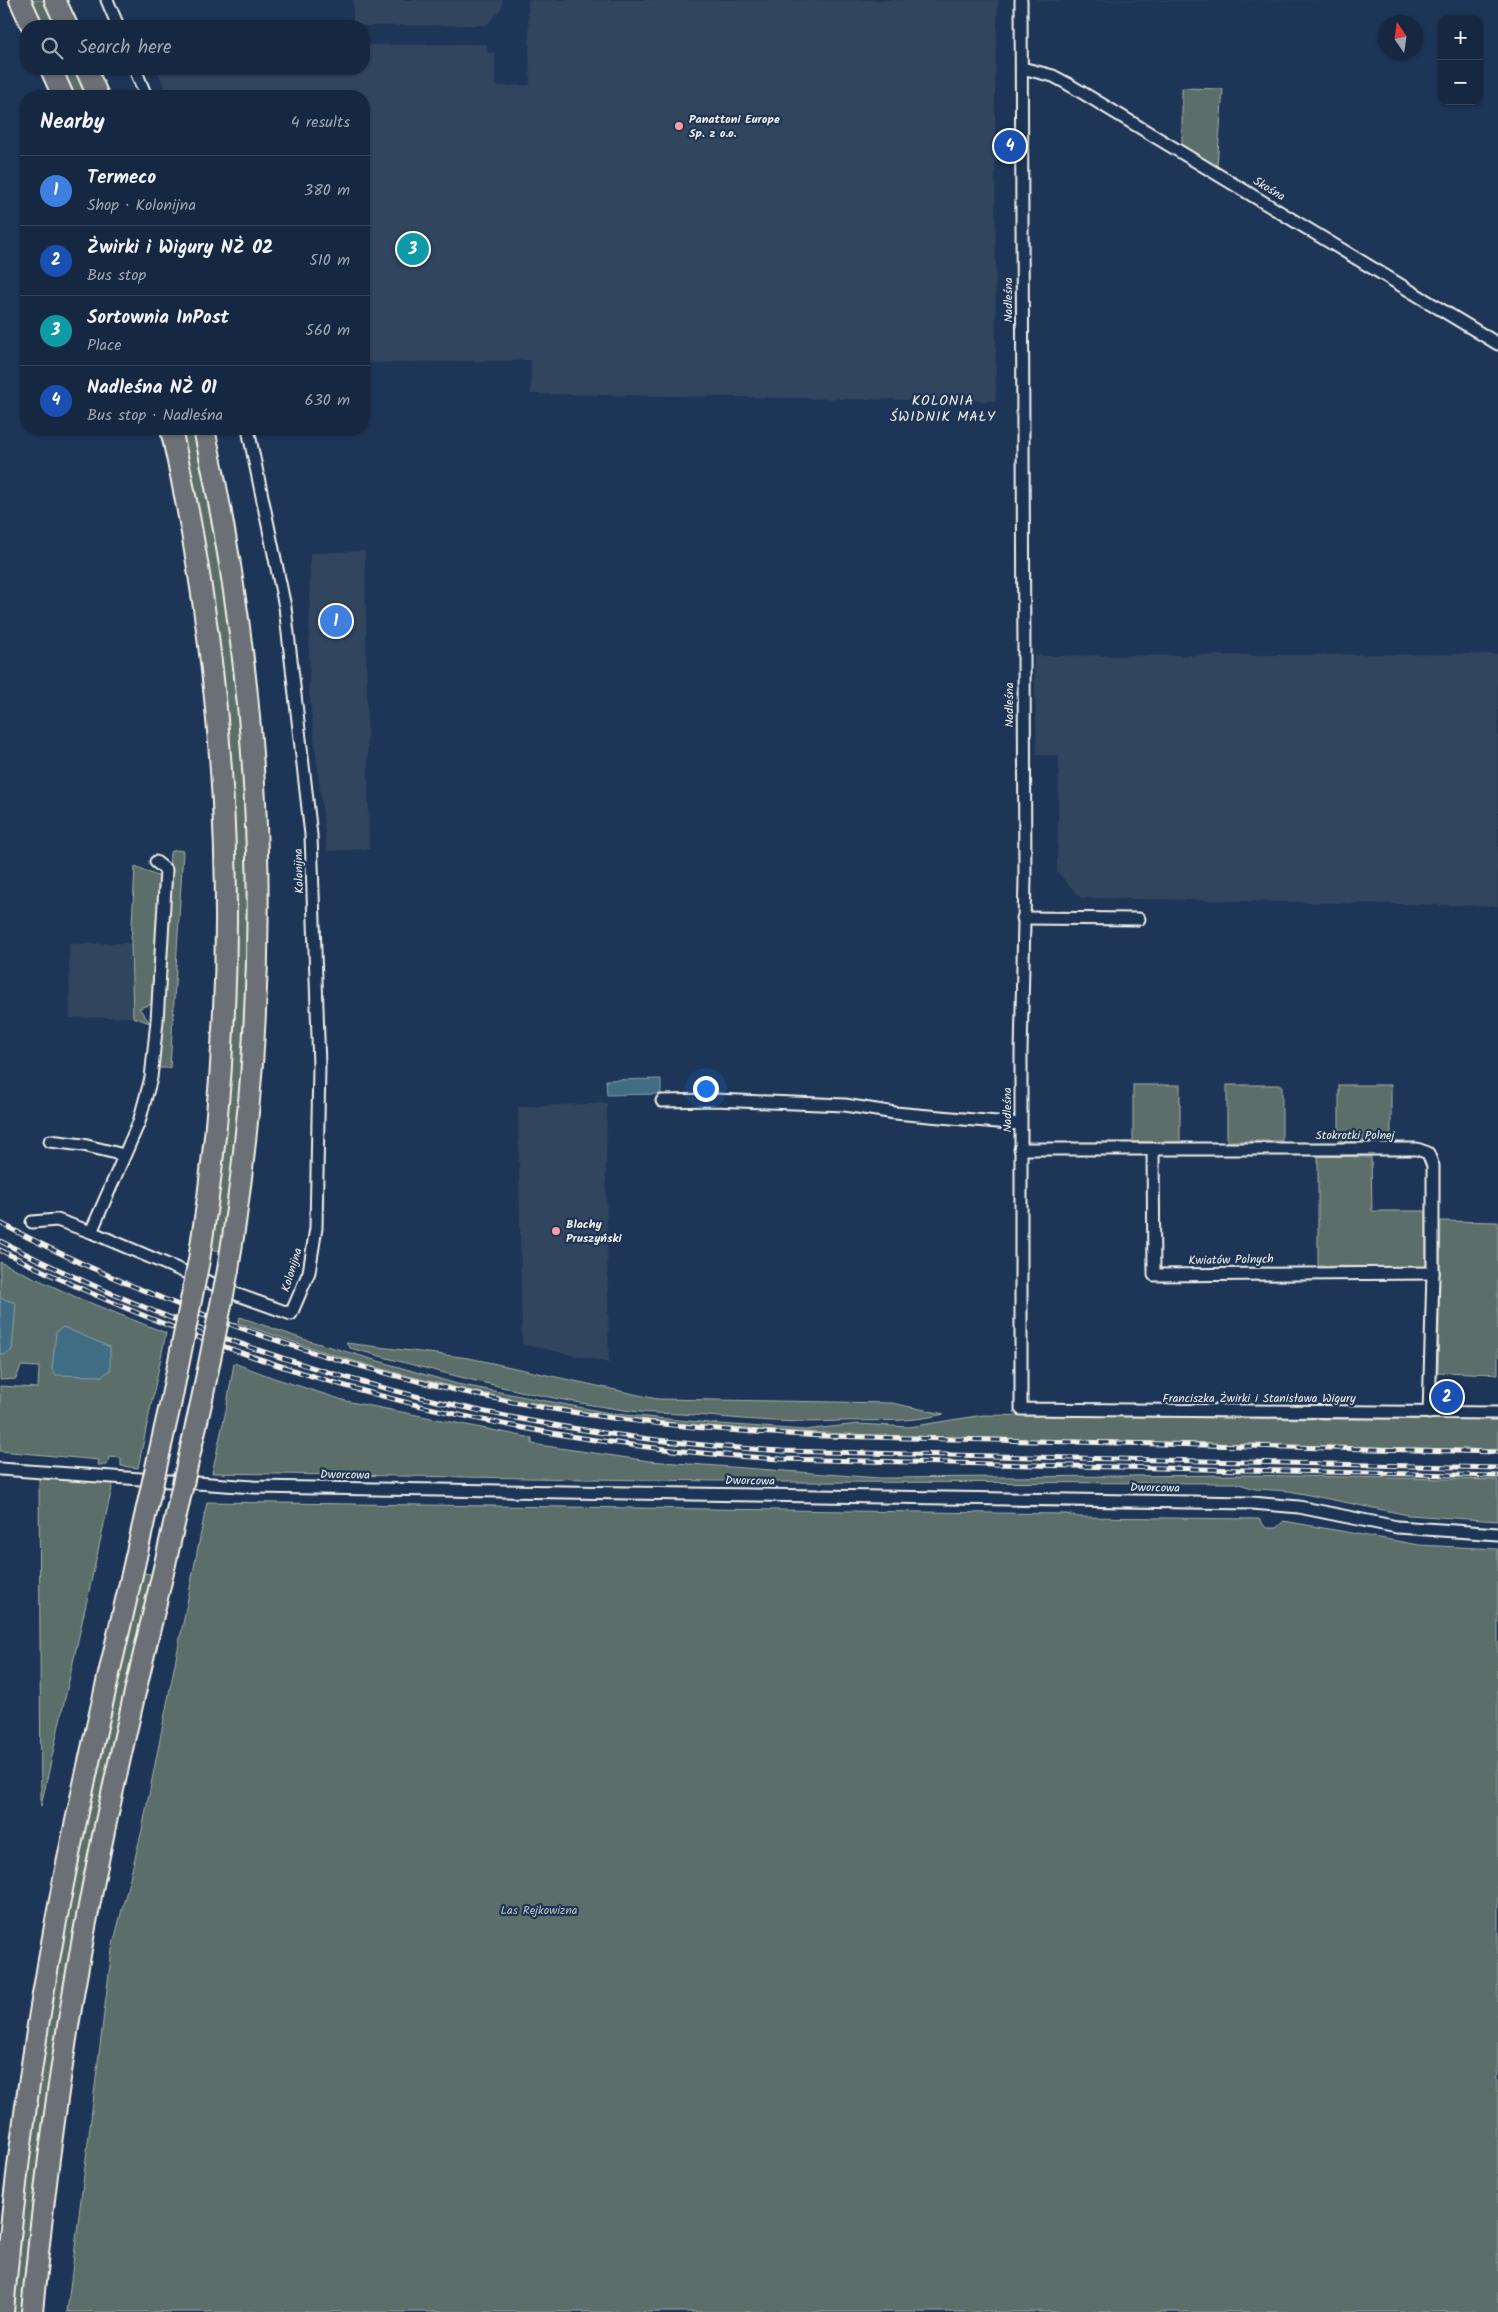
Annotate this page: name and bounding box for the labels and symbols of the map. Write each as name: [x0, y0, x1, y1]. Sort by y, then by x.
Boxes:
north arrow: [1378, 15, 1423, 60]
place label: Panattoni Europe Sp. z o.o.: [689, 110, 780, 143]
marker: Panattoni Europe Sp. z o.o.: [673, 120, 685, 132]
pin: 4: [994, 127, 1026, 165]
street label: Skośna: [1249, 172, 1289, 206]
pin: 3: [397, 230, 429, 268]
street label: Nadleśna: [999, 277, 1018, 323]
district label: KOLONIA ŚWIDNIK MAŁY: [890, 390, 996, 428]
pin: 1: [320, 602, 352, 640]
street label: Nadleśna: [1000, 682, 1019, 728]
street label: Kolonijna: [289, 848, 309, 894]
your location: [693, 1076, 719, 1102]
street label: Nadleśna: [998, 1087, 1017, 1133]
street label: Stokrotki Polnej: [1315, 1126, 1396, 1145]
place label: Blachy Pruszyński: [566, 1215, 623, 1248]
marker: Blachy Pruszyński: [550, 1225, 562, 1237]
street label: Kolonijna: [276, 1245, 308, 1294]
street label: Kwiatów Polnych: [1188, 1250, 1274, 1270]
pin: 2: [1431, 1378, 1463, 1416]
street label: Franciszka Żwirki i Stanisława Wigury: [1162, 1389, 1356, 1408]
street label: Dworcowa: [320, 1465, 370, 1485]
street label: Dworcowa: [725, 1471, 775, 1491]
street label: Dworcowa: [1130, 1478, 1180, 1498]
park label: Las Rejkowizna: [501, 1901, 578, 1920]

